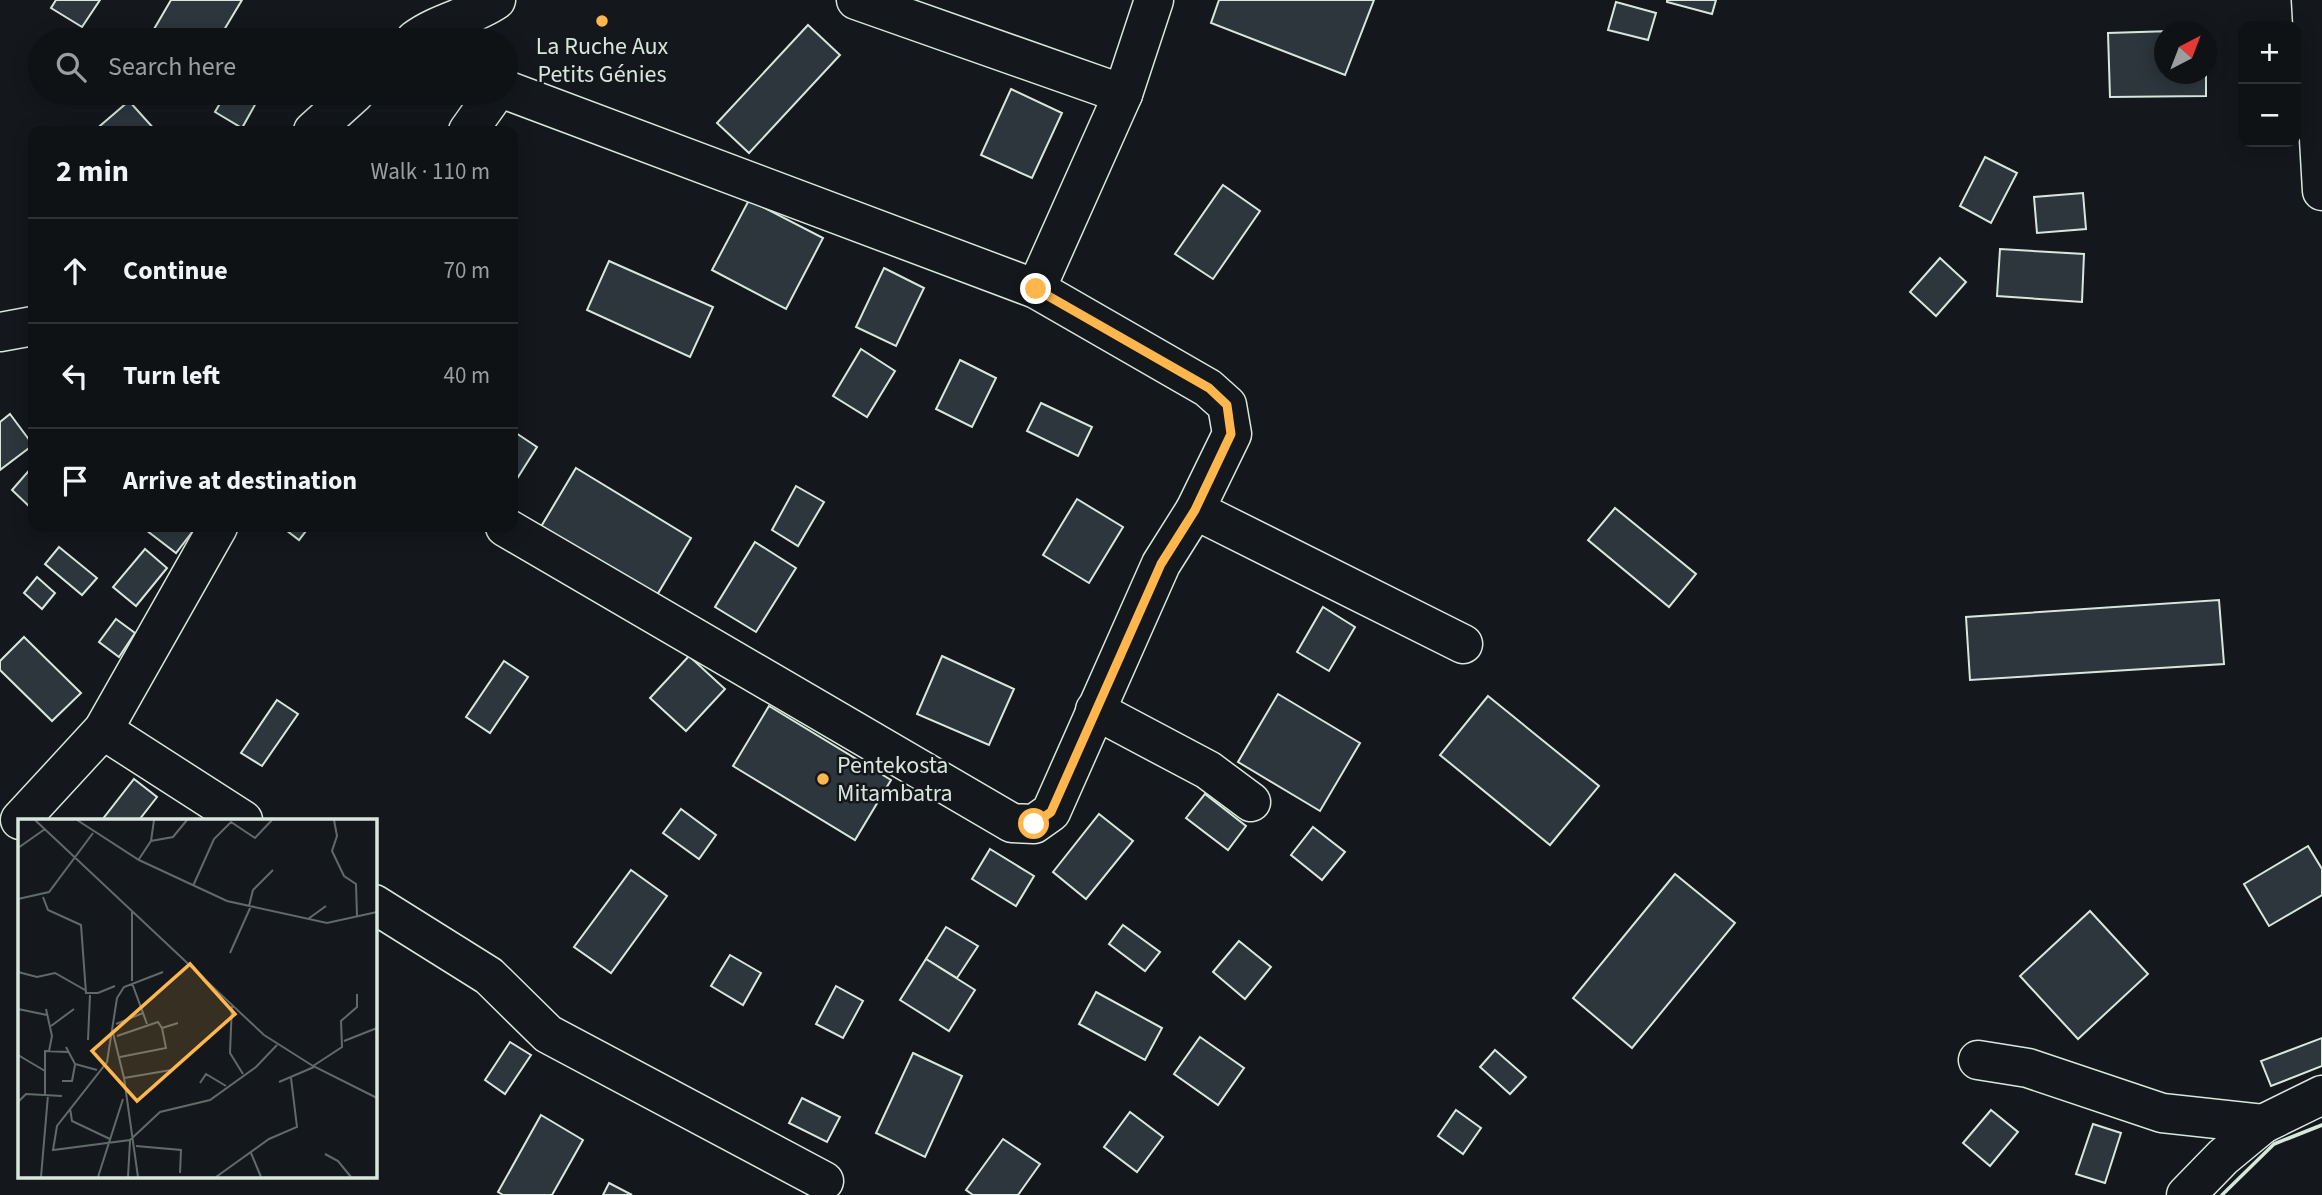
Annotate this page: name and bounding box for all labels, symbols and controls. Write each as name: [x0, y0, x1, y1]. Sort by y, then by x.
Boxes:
marker: La Ruche Aux Petits Génies: [594, 13, 610, 29]
north arrow: [2154, 21, 2217, 84]
map controls: [2238, 21, 2301, 147]
button: +: [2238, 21, 2301, 84]
search box: [28, 28, 518, 105]
place label: La Ruche Aux Petits Génies: [536, 29, 669, 92]
icon: search: [52, 48, 90, 86]
text: Search here: [108, 48, 236, 85]
button: −: [2238, 84, 2301, 147]
text: 2 min: [56, 150, 129, 193]
text: Walk · 110 m: [371, 155, 490, 188]
icon: ahead: [56, 252, 94, 290]
text: Continue: [123, 252, 228, 289]
text: 70 m: [443, 254, 490, 287]
route end: [1020, 273, 1051, 304]
icon: left: [56, 357, 94, 395]
text: Turn left: [123, 357, 220, 394]
text: 40 m: [443, 359, 490, 392]
icon: arrive: [56, 462, 94, 500]
text: Arrive at destination: [123, 462, 357, 499]
place label: Pentekosta Mitambatra: [837, 748, 953, 811]
marker: Pentekosta Mitambatra: [815, 771, 831, 787]
route start: [1018, 808, 1049, 839]
inset map: [18, 819, 376, 1178]

